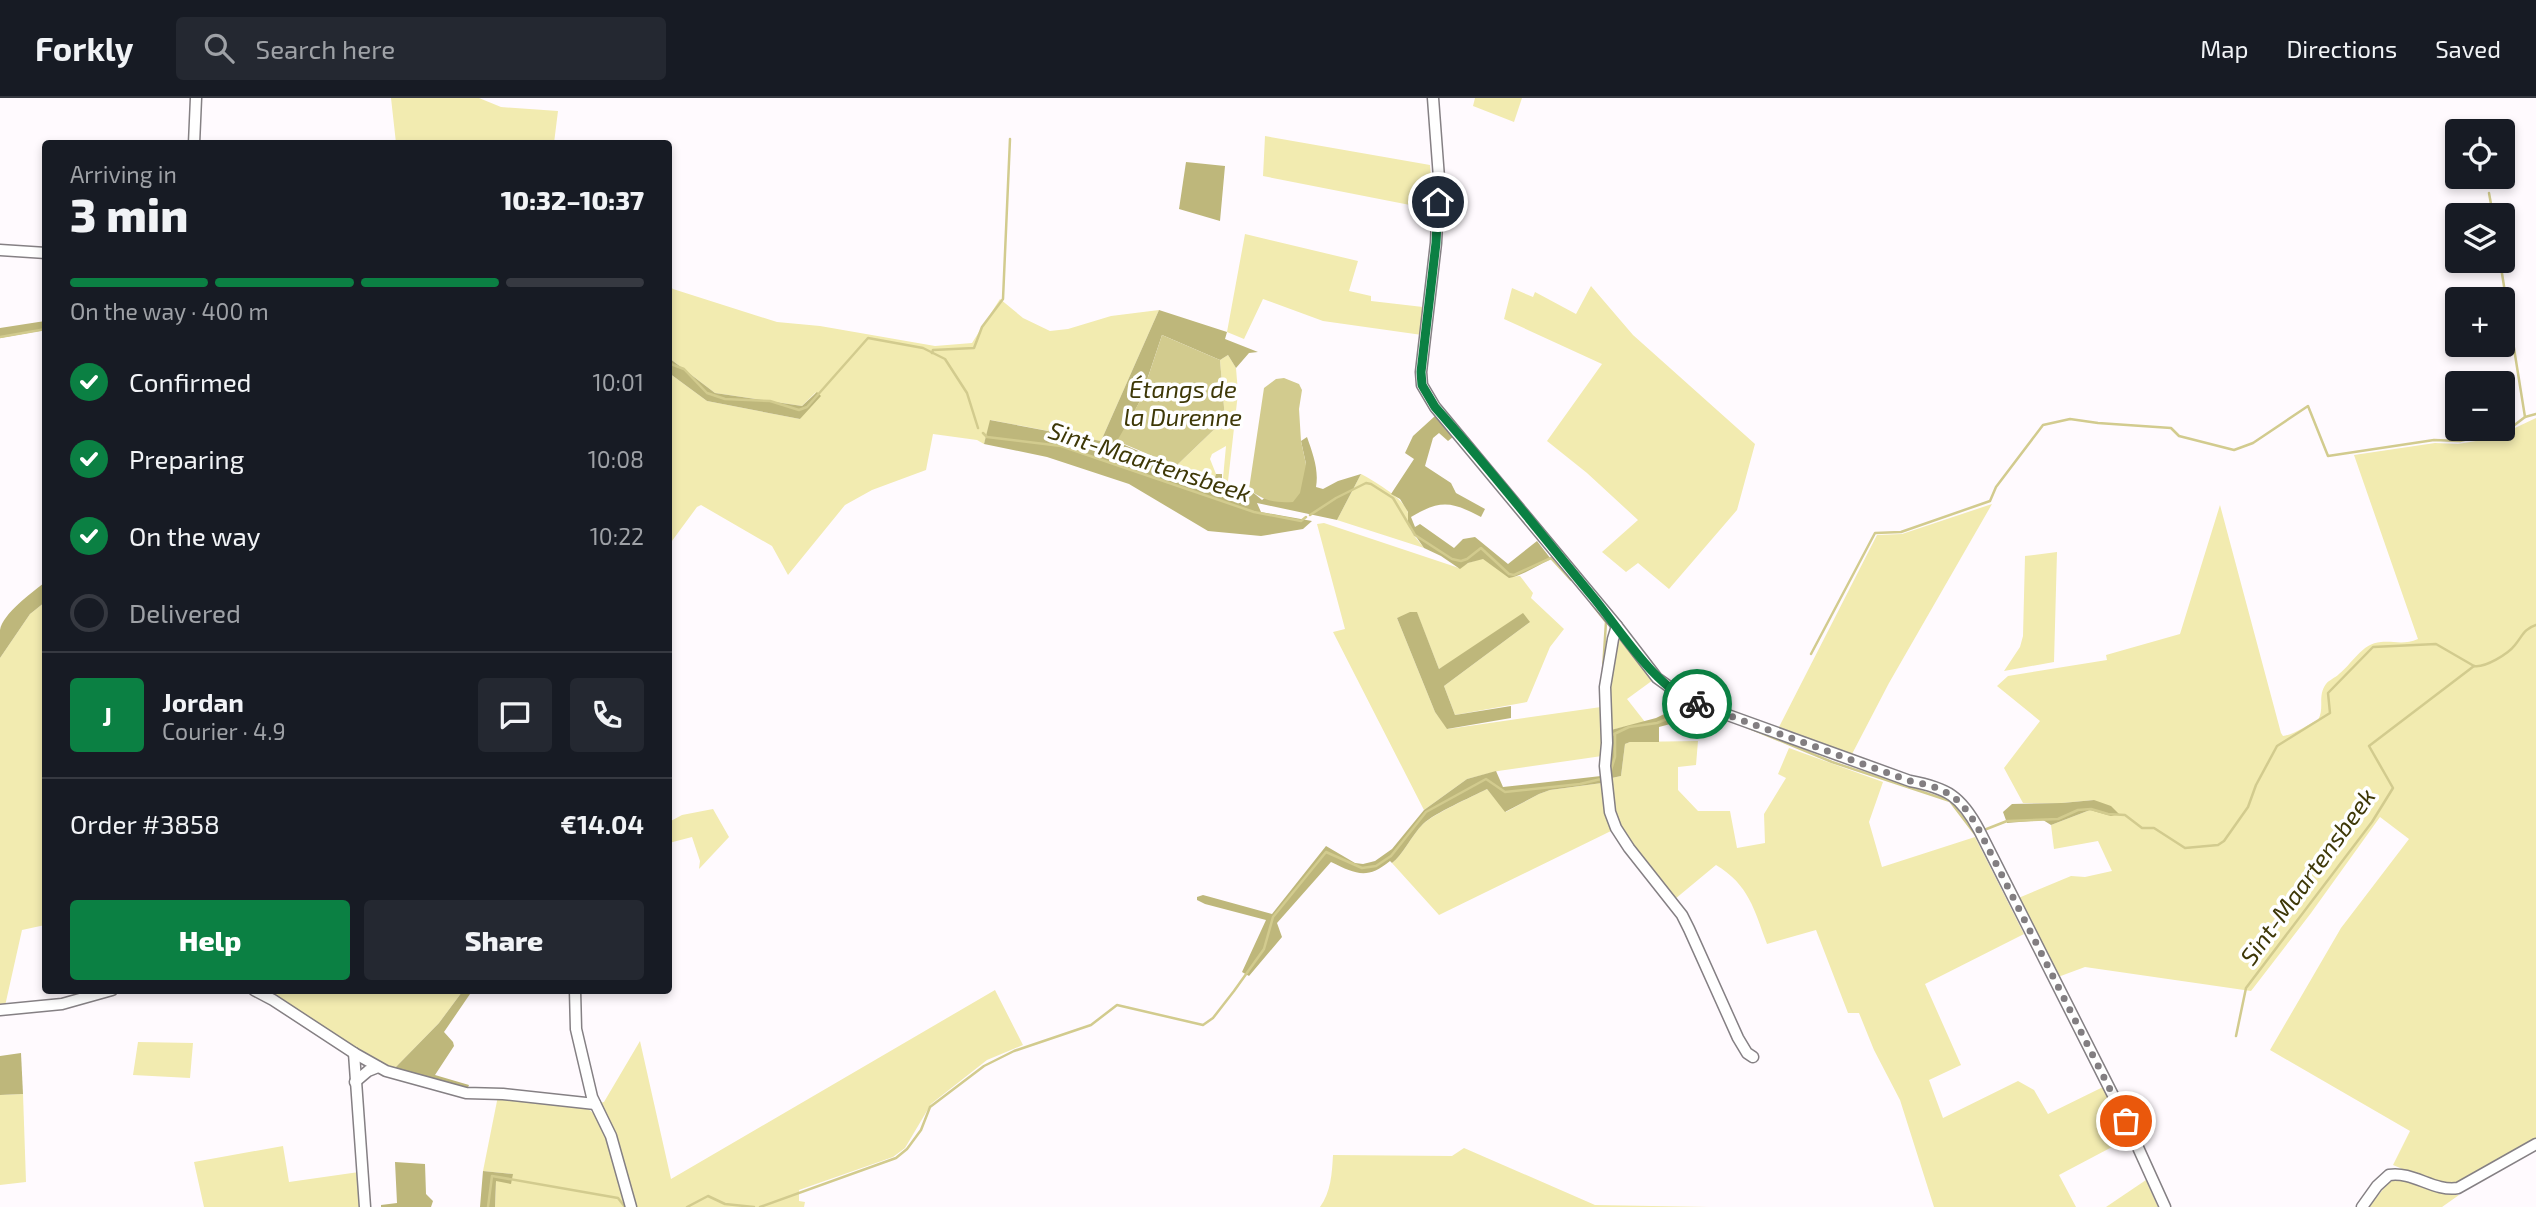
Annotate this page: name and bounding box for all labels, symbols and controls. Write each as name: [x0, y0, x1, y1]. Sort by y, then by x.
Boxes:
search box: [176, 17, 666, 80]
text: Forkly: [35, 28, 134, 68]
icon: search: [200, 29, 238, 67]
text: Search here: [256, 33, 395, 64]
text: Map: [2200, 34, 2248, 63]
text: Directions: [2286, 34, 2397, 63]
text: Saved: [2435, 34, 2501, 63]
map controls: [2445, 119, 2515, 441]
button: locate: [2445, 119, 2515, 189]
text: Arriving in: [70, 160, 177, 188]
pin: [1408, 172, 1468, 232]
icon: home: [1419, 183, 1457, 221]
text: 10:32–10:37: [501, 184, 644, 215]
text: 3 min: [70, 186, 188, 241]
button: layers: [2445, 203, 2515, 273]
button: +: [2445, 287, 2515, 357]
text: On the way · 400 m: [70, 297, 269, 325]
icon: check: [70, 363, 108, 401]
text: Confirmed: [129, 366, 252, 397]
text: 10:01: [593, 368, 644, 396]
button: −: [2445, 371, 2515, 441]
water label: Étangs de la Durenne: [1124, 374, 1242, 431]
water label: Sint-Maartensbeek: [1045, 415, 1255, 507]
icon: check: [70, 440, 108, 478]
text: Preparing: [129, 443, 244, 474]
text: 10:08: [588, 445, 644, 473]
icon: check: [70, 517, 108, 555]
text: On the way: [129, 520, 260, 551]
text: 10:22: [590, 522, 644, 550]
text: Delivered: [129, 597, 241, 628]
courier: [1662, 669, 1732, 739]
button: chat: [478, 678, 552, 752]
button: phone: [570, 678, 644, 752]
icon: bike: [1678, 685, 1716, 723]
text: Jordan: [162, 686, 244, 717]
text: J: [102, 700, 112, 731]
text: Courier · 4.9: [162, 717, 286, 745]
water label: Sint-Maartensbeek: [2233, 782, 2381, 970]
text: Order #3858: [70, 808, 220, 839]
text: €14.04: [560, 808, 644, 839]
button: Help: [70, 900, 350, 980]
button: Share: [364, 900, 644, 980]
pin: [2096, 1091, 2156, 1151]
icon: bag: [2107, 1102, 2145, 1140]

